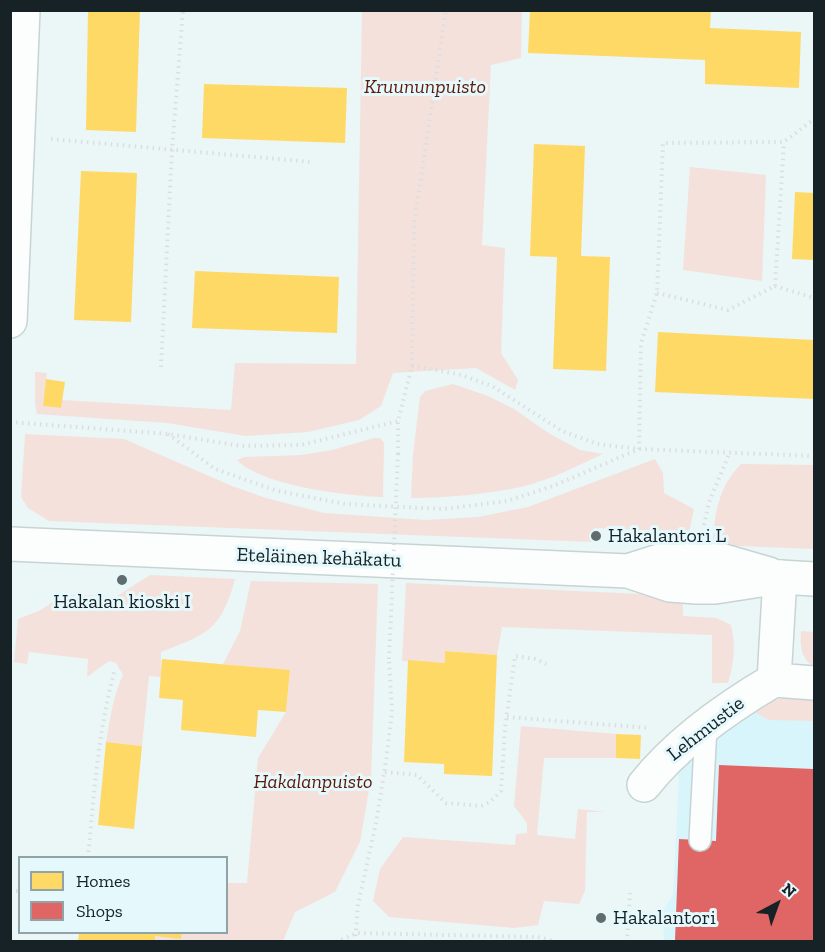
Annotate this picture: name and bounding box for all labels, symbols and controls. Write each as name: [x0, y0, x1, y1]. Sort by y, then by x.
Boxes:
park label: Kruununpuisto: [364, 75, 486, 99]
place label: Hakalantori L: [608, 524, 726, 548]
marker: Hakalantori L: [589, 529, 603, 543]
street label: Eteläinen kehäkatu: [236, 543, 402, 573]
marker: Hakalan kioski I: [115, 573, 129, 587]
place label: Hakalan kioski I: [53, 590, 191, 614]
street label: Lehmustie: [663, 691, 749, 767]
park label: Hakalanpuisto: [253, 770, 373, 794]
legend: [18, 856, 228, 934]
text: Homes: [76, 870, 130, 892]
north arrow: [747, 874, 807, 934]
text: N: [778, 879, 800, 901]
text: Shops: [76, 900, 123, 922]
place label: Hakalantori: [613, 906, 716, 930]
marker: Hakalantori: [594, 911, 608, 925]

